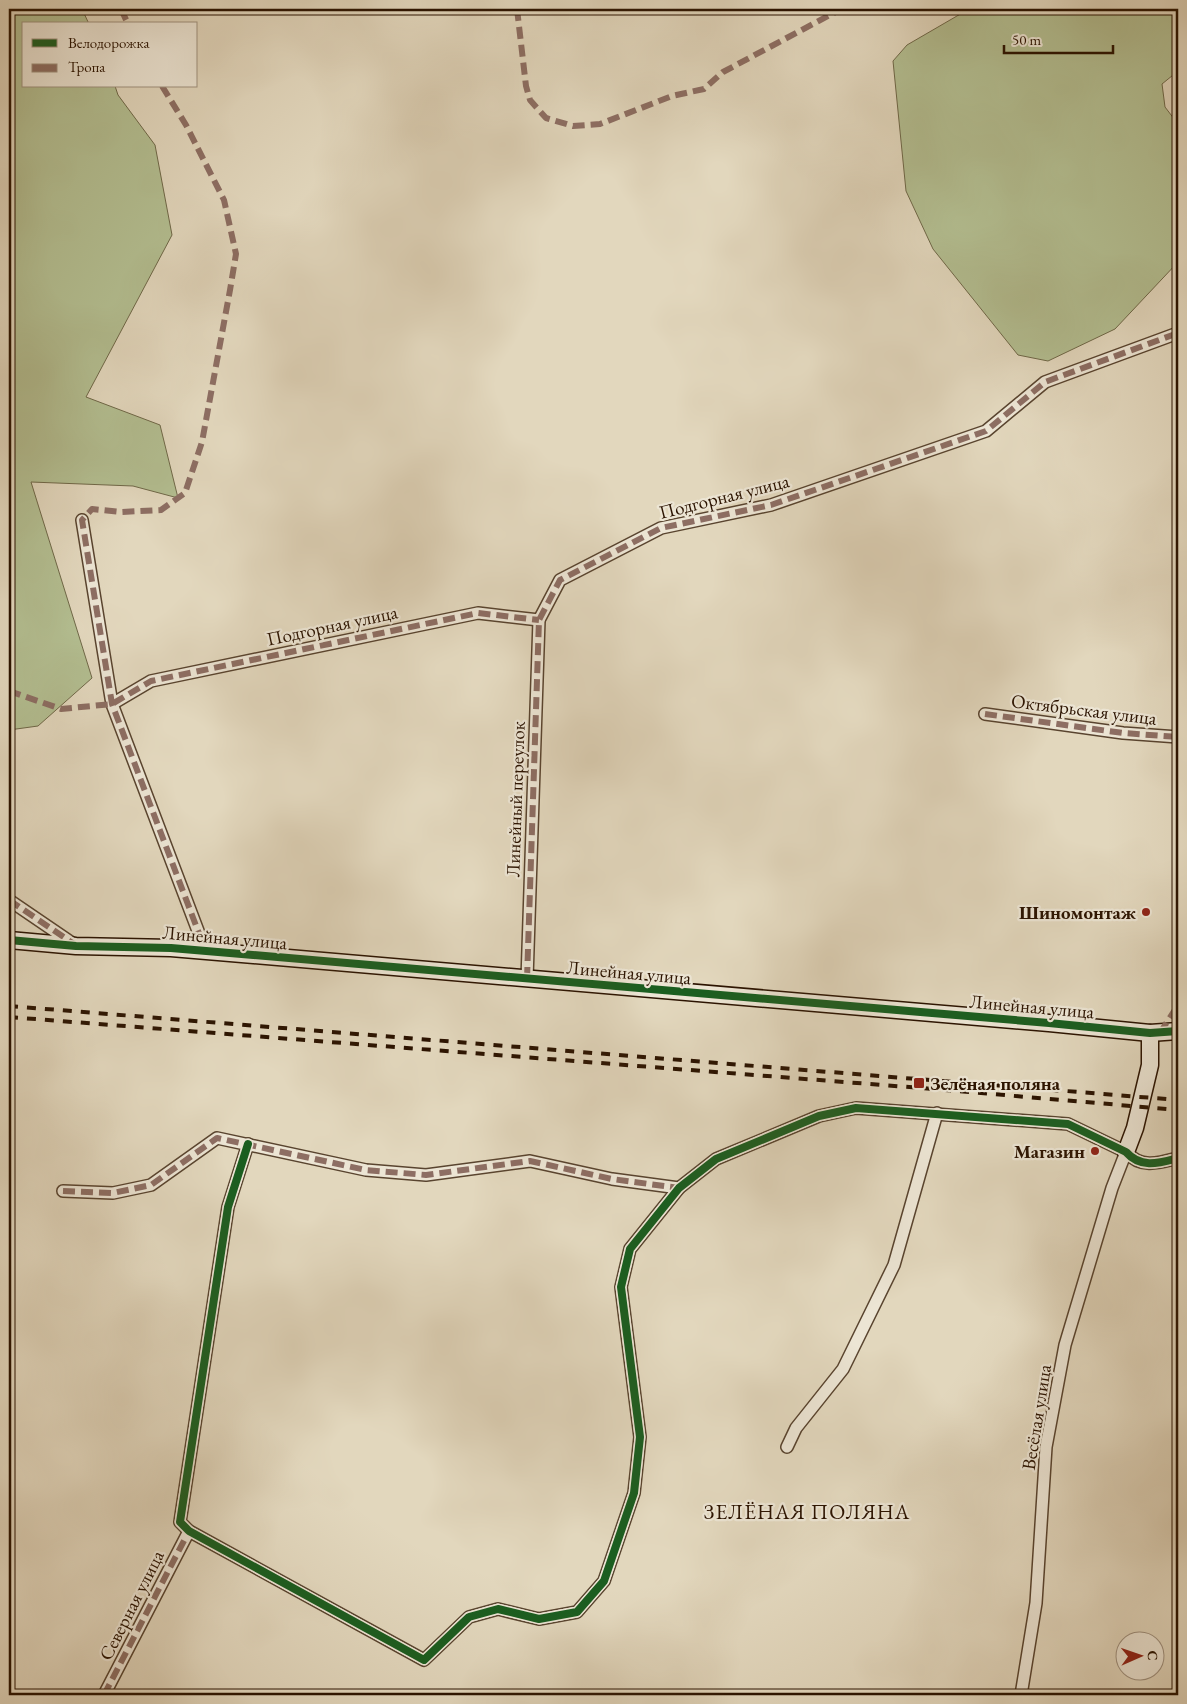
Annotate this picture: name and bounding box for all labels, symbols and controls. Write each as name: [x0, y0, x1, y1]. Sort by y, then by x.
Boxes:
legend: [22, 22, 198, 88]
scale bar: [1004, 22, 1113, 54]
text: 50 m: [1012, 30, 1041, 49]
text: Велодорожка: [68, 33, 149, 52]
text: Тропа: [68, 57, 105, 76]
street label: Подгорная улица: [656, 468, 792, 525]
street label: Подгорная улица: [264, 599, 400, 652]
street label: Октябрьская улица: [1010, 688, 1159, 731]
street label: Линейный переулок: [500, 721, 531, 877]
place label: Шиномонтаж: [1019, 900, 1137, 925]
marker: Шиномонтаж: [1140, 906, 1152, 918]
street label: Линейная улица: [162, 920, 289, 955]
street label: Линейная улица: [566, 955, 693, 990]
street label: Линейная улица: [969, 989, 1096, 1024]
place label: Зелёная поляна: [930, 1071, 1061, 1096]
marker: Зелёная поляна: [912, 1076, 926, 1090]
place label: Магазин: [1014, 1139, 1085, 1164]
marker: Магазин: [1089, 1145, 1101, 1157]
street label: Весёлая улица: [1016, 1362, 1057, 1472]
district label: ЗЕЛЁНАЯ ПОЛЯНА: [704, 1498, 910, 1525]
street label: Северная улица: [93, 1546, 170, 1665]
north arrow: [1114, 1632, 1164, 1682]
text: С: [1144, 1650, 1162, 1661]

